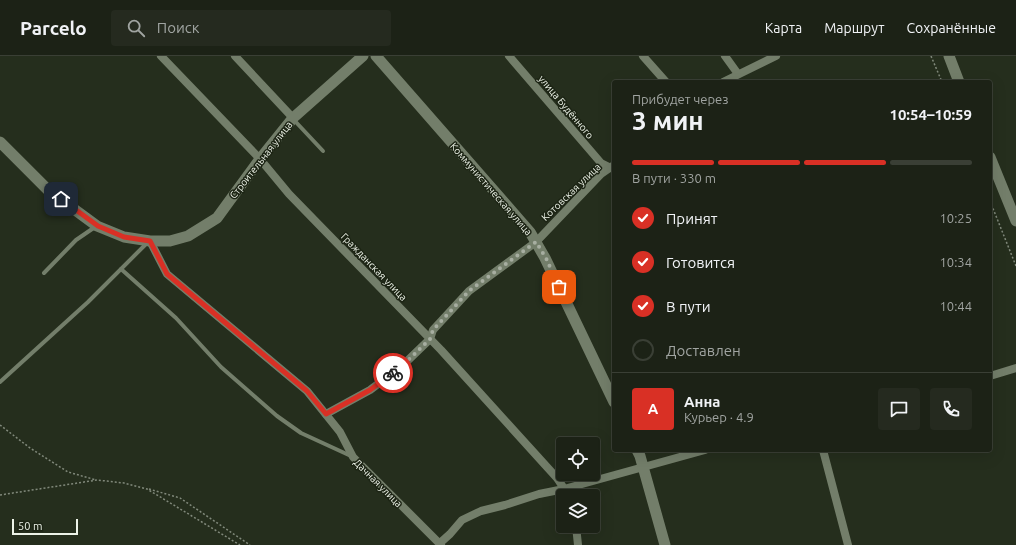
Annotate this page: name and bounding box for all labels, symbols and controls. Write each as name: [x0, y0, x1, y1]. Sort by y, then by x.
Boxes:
search box: [111, 10, 391, 46]
text: Parcelo: [20, 17, 87, 39]
icon: search: [125, 17, 147, 39]
text: Поиск: [157, 19, 200, 36]
text: Карта: [765, 20, 802, 36]
text: Маршрут: [824, 20, 885, 36]
text: Сохранённые: [907, 20, 996, 36]
street label: улица Будённого: [536, 73, 596, 141]
text: Прибудет через: [632, 92, 729, 106]
text: 3 мин: [632, 106, 704, 135]
text: 10:54–10:59: [889, 106, 972, 123]
street label: Строительная улица: [227, 119, 295, 201]
street label: Коммунистическая улица: [448, 141, 534, 237]
street label: Котовская улица: [539, 161, 603, 223]
text: В пути · 330 m: [632, 171, 716, 185]
pin: [44, 182, 78, 216]
icon: home: [50, 188, 72, 210]
icon: check: [632, 207, 654, 229]
text: Принят: [666, 210, 718, 227]
text: 10:25: [939, 211, 972, 225]
street label: Гражданская улица: [339, 231, 409, 303]
icon: check: [632, 251, 654, 273]
text: Готовится: [666, 254, 735, 271]
text: 10:34: [939, 255, 972, 269]
pin: [542, 270, 576, 304]
icon: bag: [548, 276, 570, 298]
icon: check: [632, 295, 654, 317]
text: В пути: [666, 298, 711, 315]
text: 10:44: [939, 299, 972, 313]
text: Доставлен: [666, 342, 741, 359]
courier: [373, 353, 413, 393]
icon: bike: [382, 362, 404, 384]
button: chat: [878, 388, 920, 430]
button: phone: [930, 388, 972, 430]
text: Анна: [684, 393, 720, 410]
text: А: [648, 400, 658, 417]
text: Курьер · 4.9: [684, 410, 754, 424]
map controls: [556, 437, 600, 533]
button: locate: [556, 437, 600, 481]
street label: Дачная улица: [352, 457, 404, 509]
button: layers: [556, 489, 600, 533]
scale bar: [12, 517, 78, 536]
text: 50 m: [18, 520, 42, 532]

